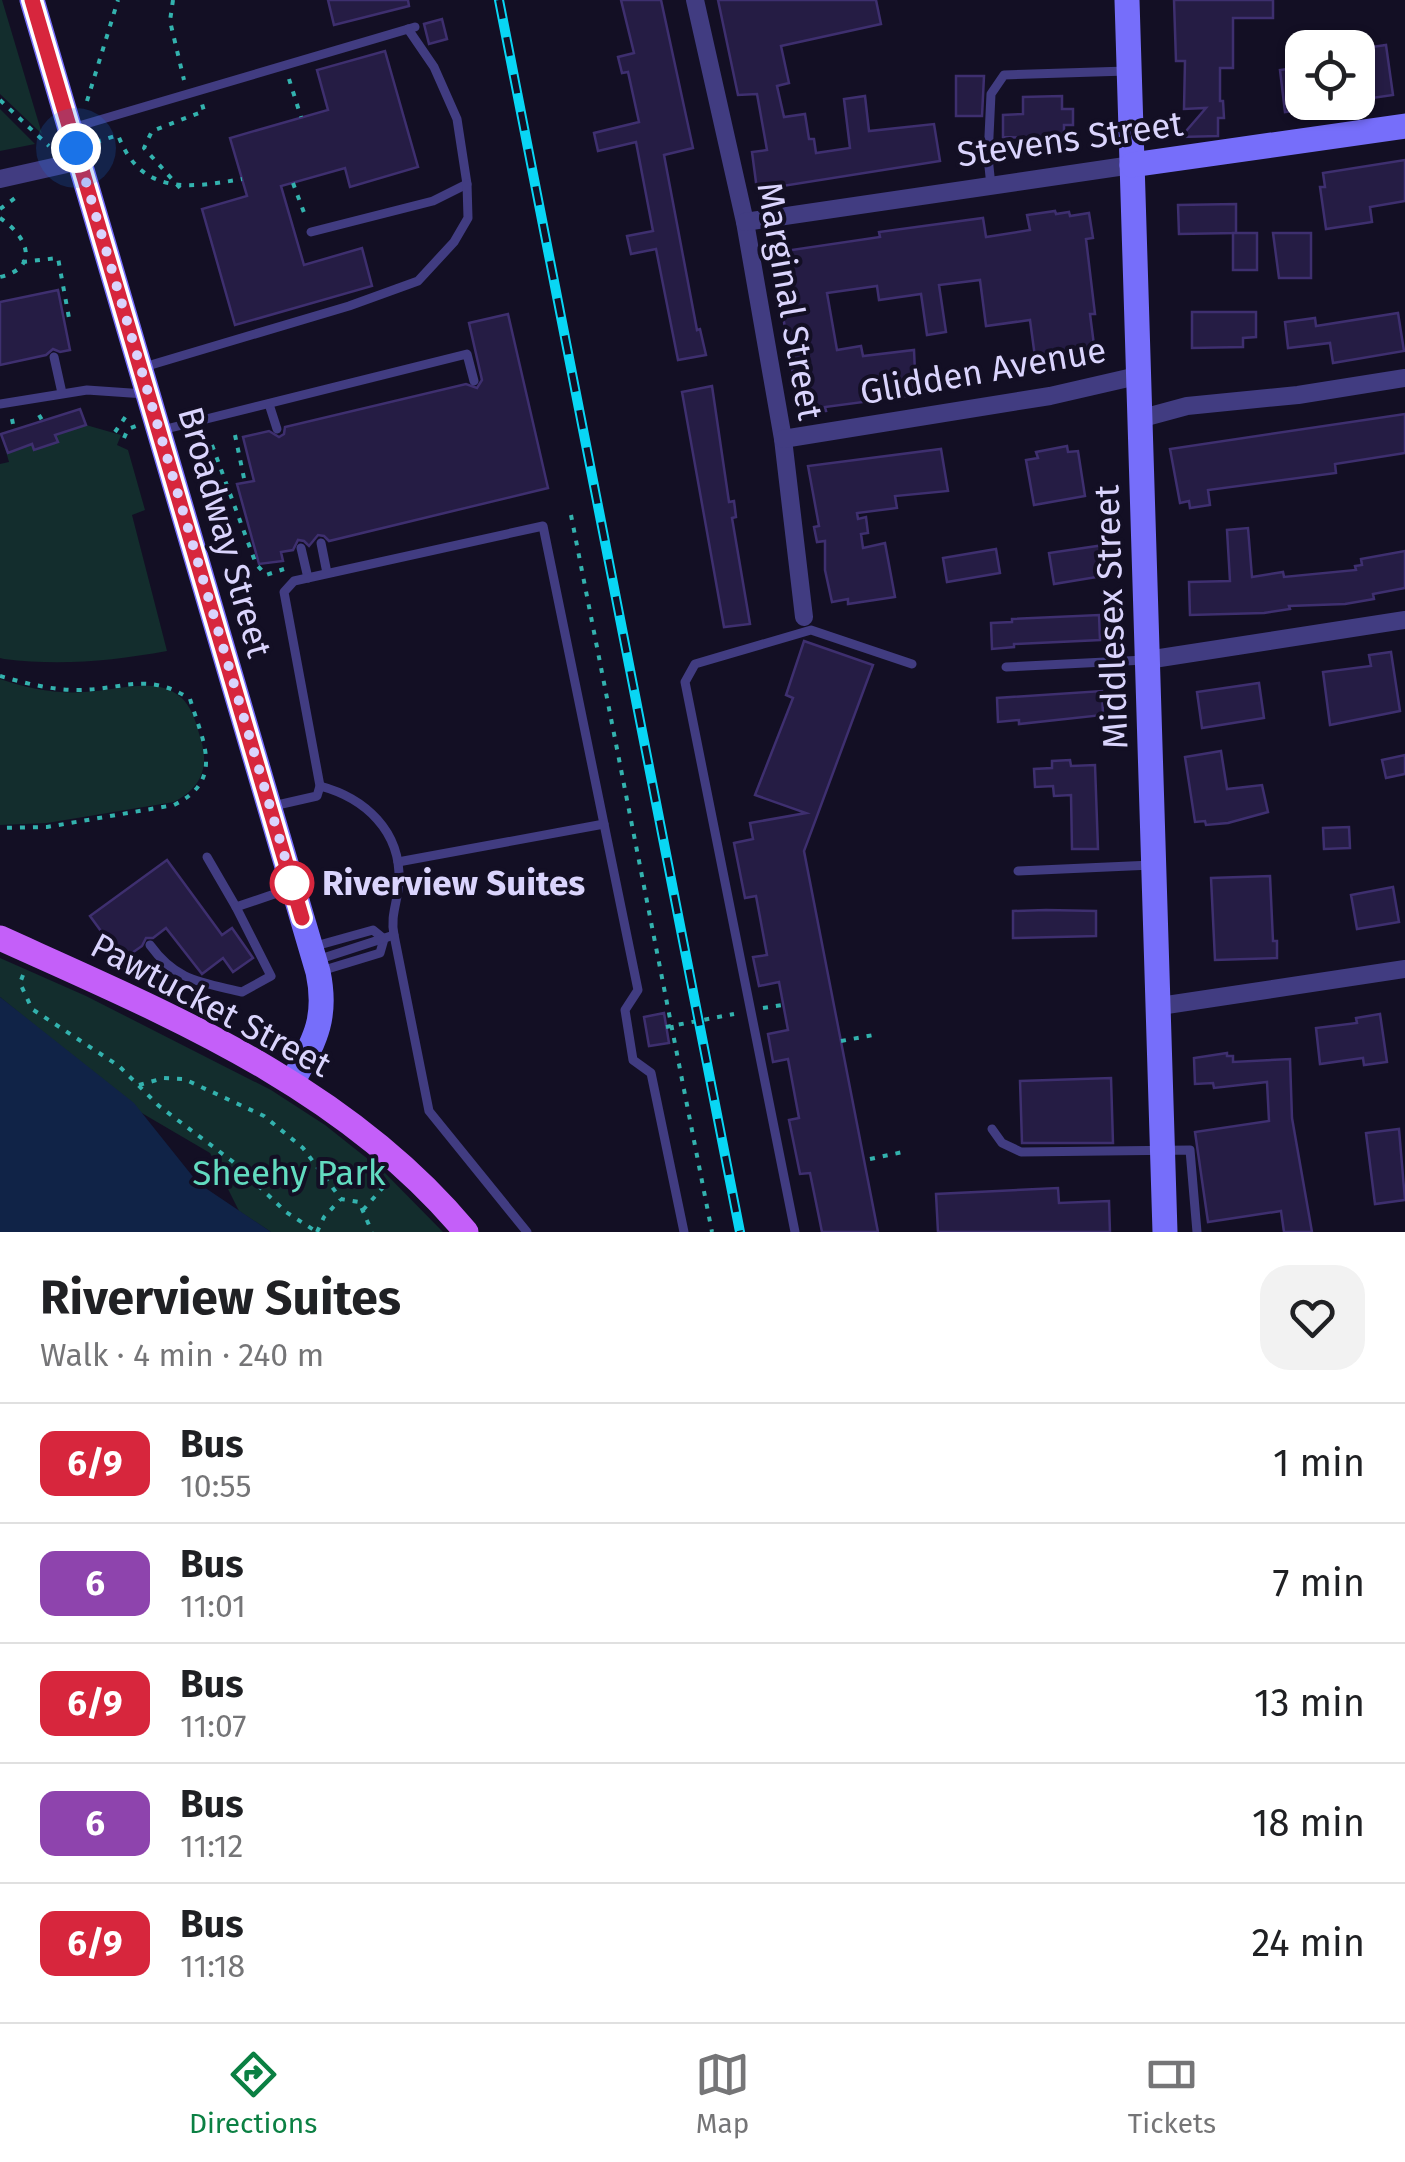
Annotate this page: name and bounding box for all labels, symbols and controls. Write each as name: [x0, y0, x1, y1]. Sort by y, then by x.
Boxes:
map controls: [1285, 30, 1375, 120]
button: locate: [1285, 30, 1375, 120]
street label: Stevens Street: [954, 102, 1186, 176]
your location: [51, 123, 101, 173]
street label: Marginal Street: [748, 179, 832, 424]
street label: Glidden Avenue: [857, 329, 1109, 413]
street label: Broadway Street: [169, 402, 281, 662]
street label: Middlesex Street: [1085, 484, 1137, 750]
marker: Riverview Suites: [271, 862, 313, 904]
place label: Riverview Suites: [322, 862, 585, 904]
street label: Pawtucket Street: [84, 924, 338, 1086]
park label: Sheehy Park: [192, 1152, 386, 1194]
button: heart: [1260, 1265, 1365, 1370]
text: Riverview Suites: [40, 1269, 401, 1327]
text: Walk · 4 min · 240 m: [40, 1336, 324, 1374]
text: Bus: [180, 1421, 244, 1467]
text: 1 min: [1273, 1440, 1365, 1486]
text: 6/9: [67, 1442, 123, 1484]
text: 10:55: [180, 1467, 251, 1505]
text: Bus: [180, 1541, 244, 1587]
text: 7 min: [1273, 1560, 1365, 1606]
text: 6: [85, 1562, 105, 1604]
text: 11:01: [180, 1587, 246, 1625]
text: Bus: [180, 1661, 244, 1707]
text: 13 min: [1254, 1680, 1365, 1726]
text: 6/9: [67, 1682, 123, 1724]
text: 11:07: [180, 1707, 246, 1745]
text: Bus: [180, 1781, 244, 1827]
text: 18 min: [1252, 1800, 1365, 1846]
text: 6: [85, 1802, 105, 1844]
text: 11:12: [180, 1827, 243, 1865]
text: Bus: [180, 1901, 244, 1947]
text: 24 min: [1251, 1920, 1365, 1966]
text: 6/9: [67, 1922, 123, 1964]
text: 11:18: [180, 1947, 245, 1985]
tab: Directions: [189, 2047, 317, 2140]
tab: Map: [695, 2047, 750, 2140]
tab: Tickets: [1128, 2047, 1216, 2140]

